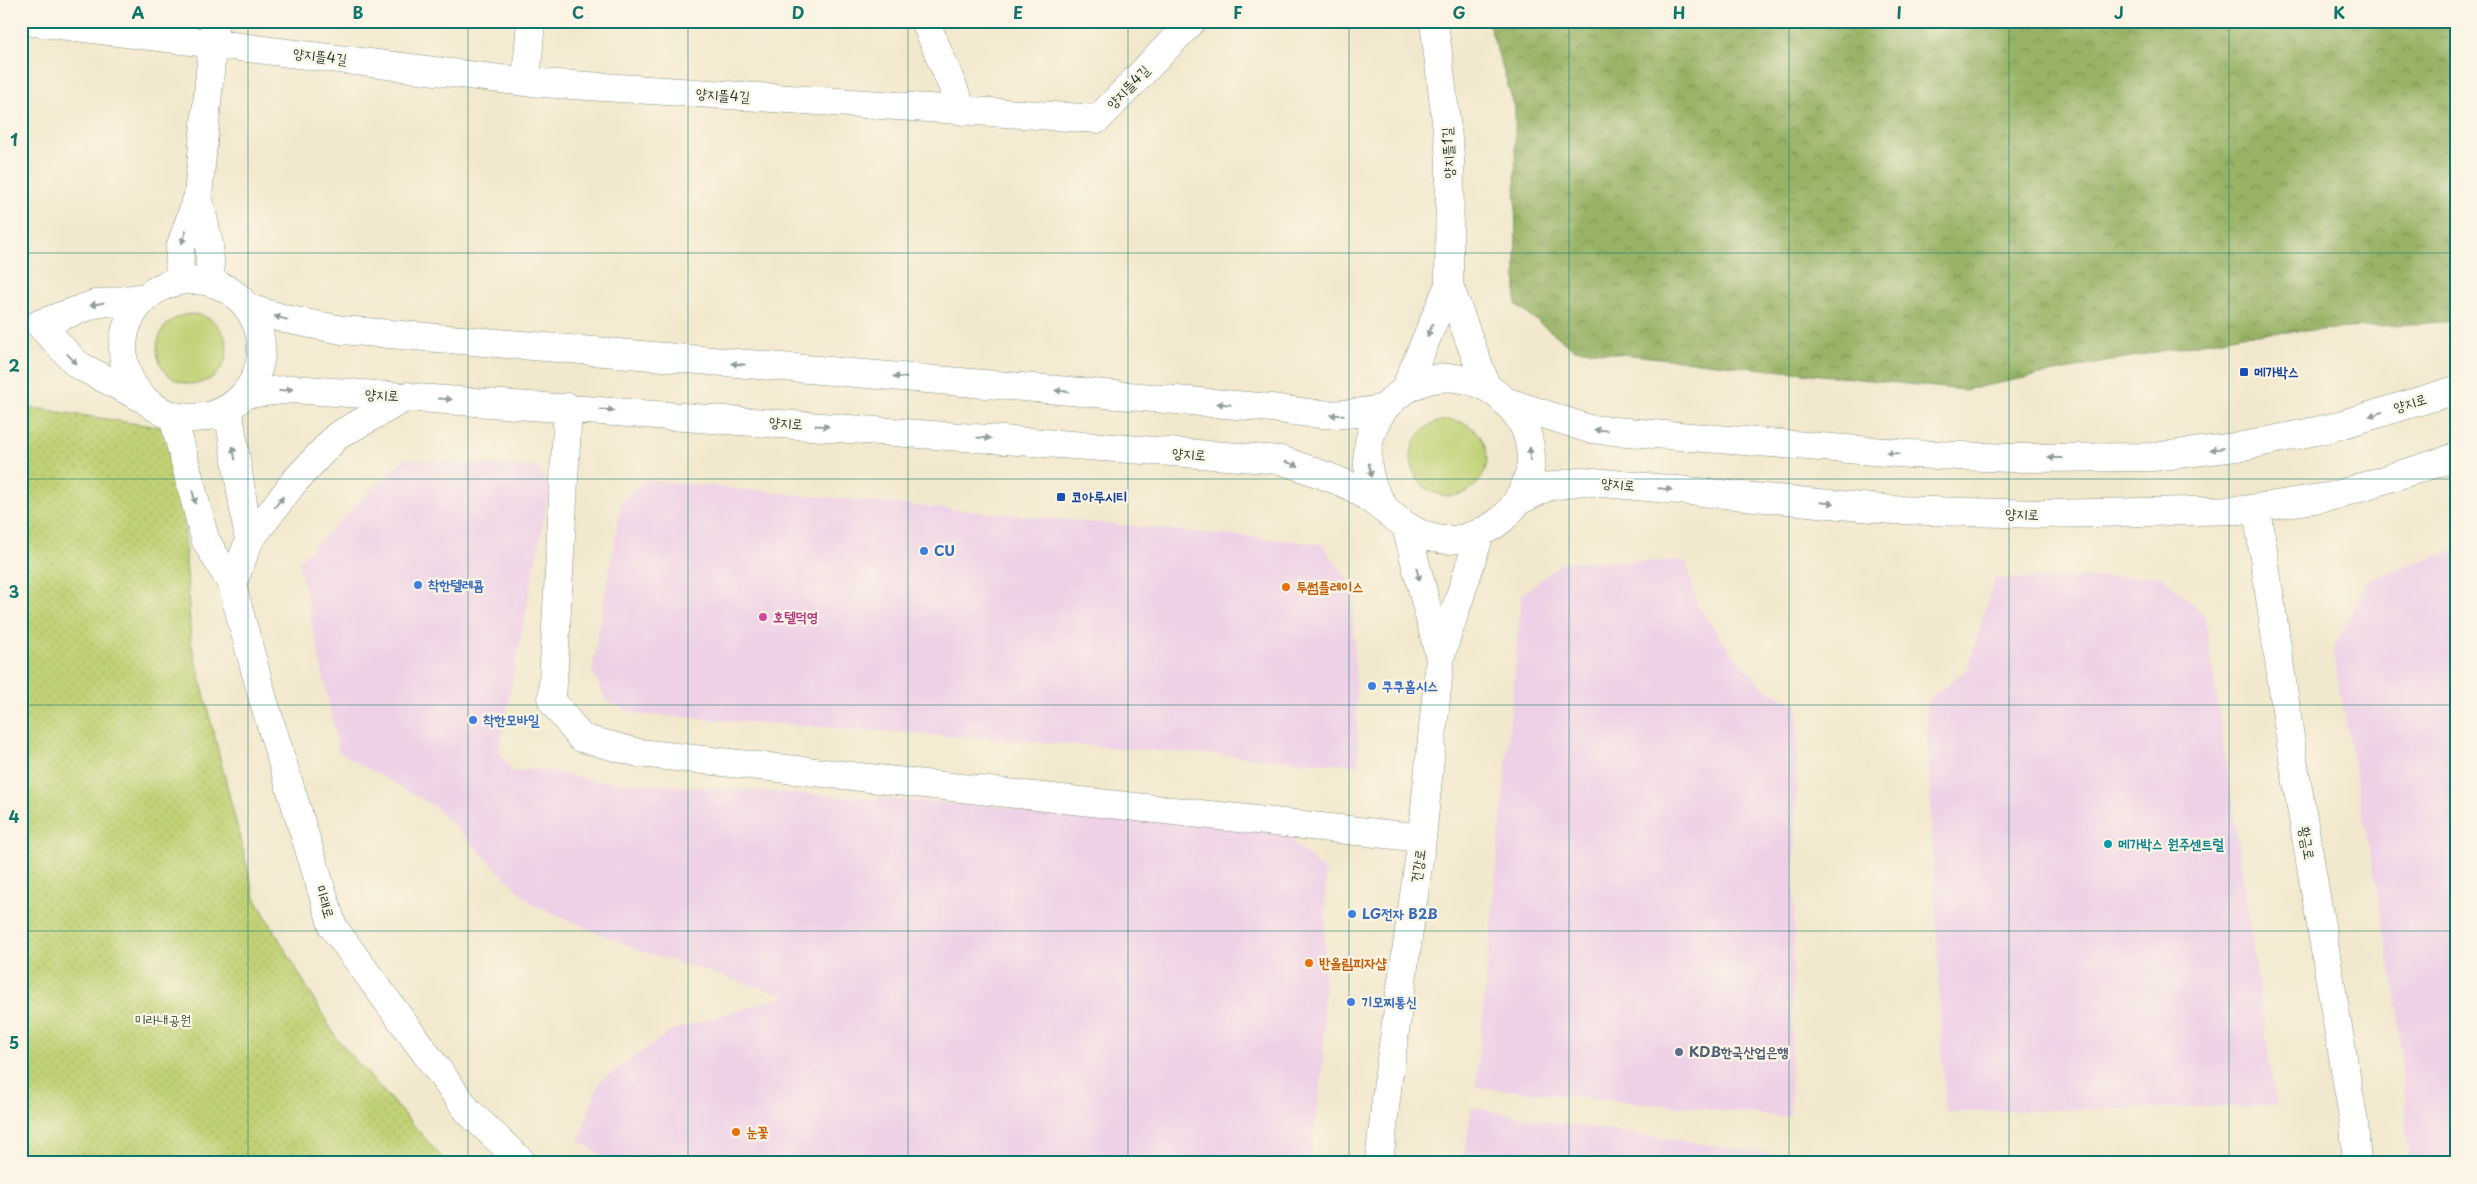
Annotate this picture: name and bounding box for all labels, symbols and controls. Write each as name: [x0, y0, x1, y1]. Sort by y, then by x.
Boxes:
text: A: [132, 0, 145, 24]
text: B: [353, 0, 364, 24]
text: C: [572, 0, 584, 24]
text: D: [792, 0, 804, 24]
text: E: [1013, 0, 1023, 24]
text: F: [1233, 0, 1243, 24]
text: G: [1452, 0, 1466, 24]
text: H: [1673, 0, 1685, 24]
text: I: [1896, 0, 1902, 24]
text: J: [2114, 0, 2124, 24]
text: K: [2333, 0, 2345, 24]
street label: 양지뜰4길: [292, 42, 349, 69]
street label: 양지뜰4길: [1101, 59, 1155, 113]
street label: 양지뜰4길: [695, 82, 752, 107]
street label: 양지뜰1길: [1436, 126, 1459, 179]
text: 1: [10, 127, 18, 151]
one-way arrow: [179, 230, 187, 245]
one-way arrow: [90, 300, 105, 308]
one-way arrow: [274, 313, 289, 321]
one-way arrow: [1426, 323, 1434, 338]
text: 2: [8, 353, 20, 377]
one-way arrow: [66, 353, 78, 365]
one-way arrow: [729, 359, 745, 367]
place label: 메가박스: [2254, 361, 2299, 382]
marker: 메가박스: [2238, 366, 2250, 378]
one-way arrow: [891, 373, 907, 381]
street label: 양지로: [365, 383, 399, 406]
one-way arrow: [278, 386, 294, 394]
one-way arrow: [1053, 387, 1069, 395]
street label: 양지로: [2391, 388, 2429, 418]
one-way arrow: [438, 395, 454, 403]
one-way arrow: [1215, 400, 1231, 408]
one-way arrow: [600, 406, 616, 414]
one-way arrow: [2368, 410, 2383, 418]
street label: 양지로: [768, 411, 804, 434]
one-way arrow: [1329, 412, 1345, 420]
one-way arrow: [814, 423, 830, 431]
one-way arrow: [1593, 425, 1609, 433]
one-way arrow: [976, 435, 992, 443]
street label: 양지로: [1171, 442, 1207, 465]
one-way arrow: [229, 445, 237, 461]
one-way arrow: [2209, 445, 2225, 453]
one-way arrow: [1525, 446, 1533, 462]
one-way arrow: [1885, 448, 1901, 456]
one-way arrow: [2047, 454, 2063, 462]
one-way arrow: [1285, 460, 1300, 468]
one-way arrow: [1366, 463, 1374, 479]
street label: 양지로: [1600, 472, 1636, 495]
one-way arrow: [1658, 485, 1674, 493]
place label: 코아루시티: [1071, 486, 1127, 507]
one-way arrow: [190, 490, 198, 505]
marker: 코아루시티: [1055, 491, 1067, 503]
one-way arrow: [273, 496, 284, 509]
one-way arrow: [1819, 500, 1835, 508]
street label: 양지로: [2005, 502, 2039, 525]
place label: CU: [934, 540, 955, 561]
marker: CU: [918, 545, 930, 557]
one-way arrow: [1414, 567, 1422, 582]
place label: 착한텔레콤: [428, 574, 484, 595]
place label: 투썸플레이스: [1296, 576, 1364, 597]
text: 3: [9, 579, 19, 603]
marker: 착한텔레콤: [412, 579, 424, 591]
marker: 투썸플레이스: [1280, 581, 1292, 593]
place label: 호텔덕영: [773, 606, 818, 627]
marker: 호텔덕영: [757, 611, 769, 623]
place label: 쿠쿠홈시스: [1382, 675, 1438, 696]
marker: 쿠쿠홈시스: [1366, 680, 1378, 692]
place label: 착한모바일: [483, 709, 540, 730]
marker: 착한모바일: [467, 714, 479, 726]
text: 4: [9, 804, 20, 828]
street label: 황금로: [2294, 824, 2321, 861]
place label: 메가박스 원주센트럴: [2118, 833, 2225, 854]
marker: 메가박스 원주센트럴: [2102, 838, 2114, 850]
street label: 건강로: [1405, 848, 1430, 884]
street label: 미래로: [310, 883, 340, 921]
place label: LG전자 B2B: [1362, 903, 1438, 924]
marker: LG전자 B2B: [1346, 908, 1358, 920]
place label: 반올림피자샵: [1319, 952, 1387, 973]
marker: 반올림피자샵: [1303, 957, 1315, 969]
place label: 기모찌통신: [1361, 991, 1417, 1012]
marker: 기모찌통신: [1345, 996, 1357, 1008]
park label: 미라내공원: [135, 1009, 191, 1030]
text: 5: [9, 1030, 19, 1054]
place label: KDB한국산업은행: [1689, 1041, 1788, 1062]
marker: KDB한국산업은행: [1673, 1046, 1685, 1058]
place label: 눈꽃: [746, 1121, 769, 1142]
marker: 눈꽃: [730, 1126, 742, 1138]

